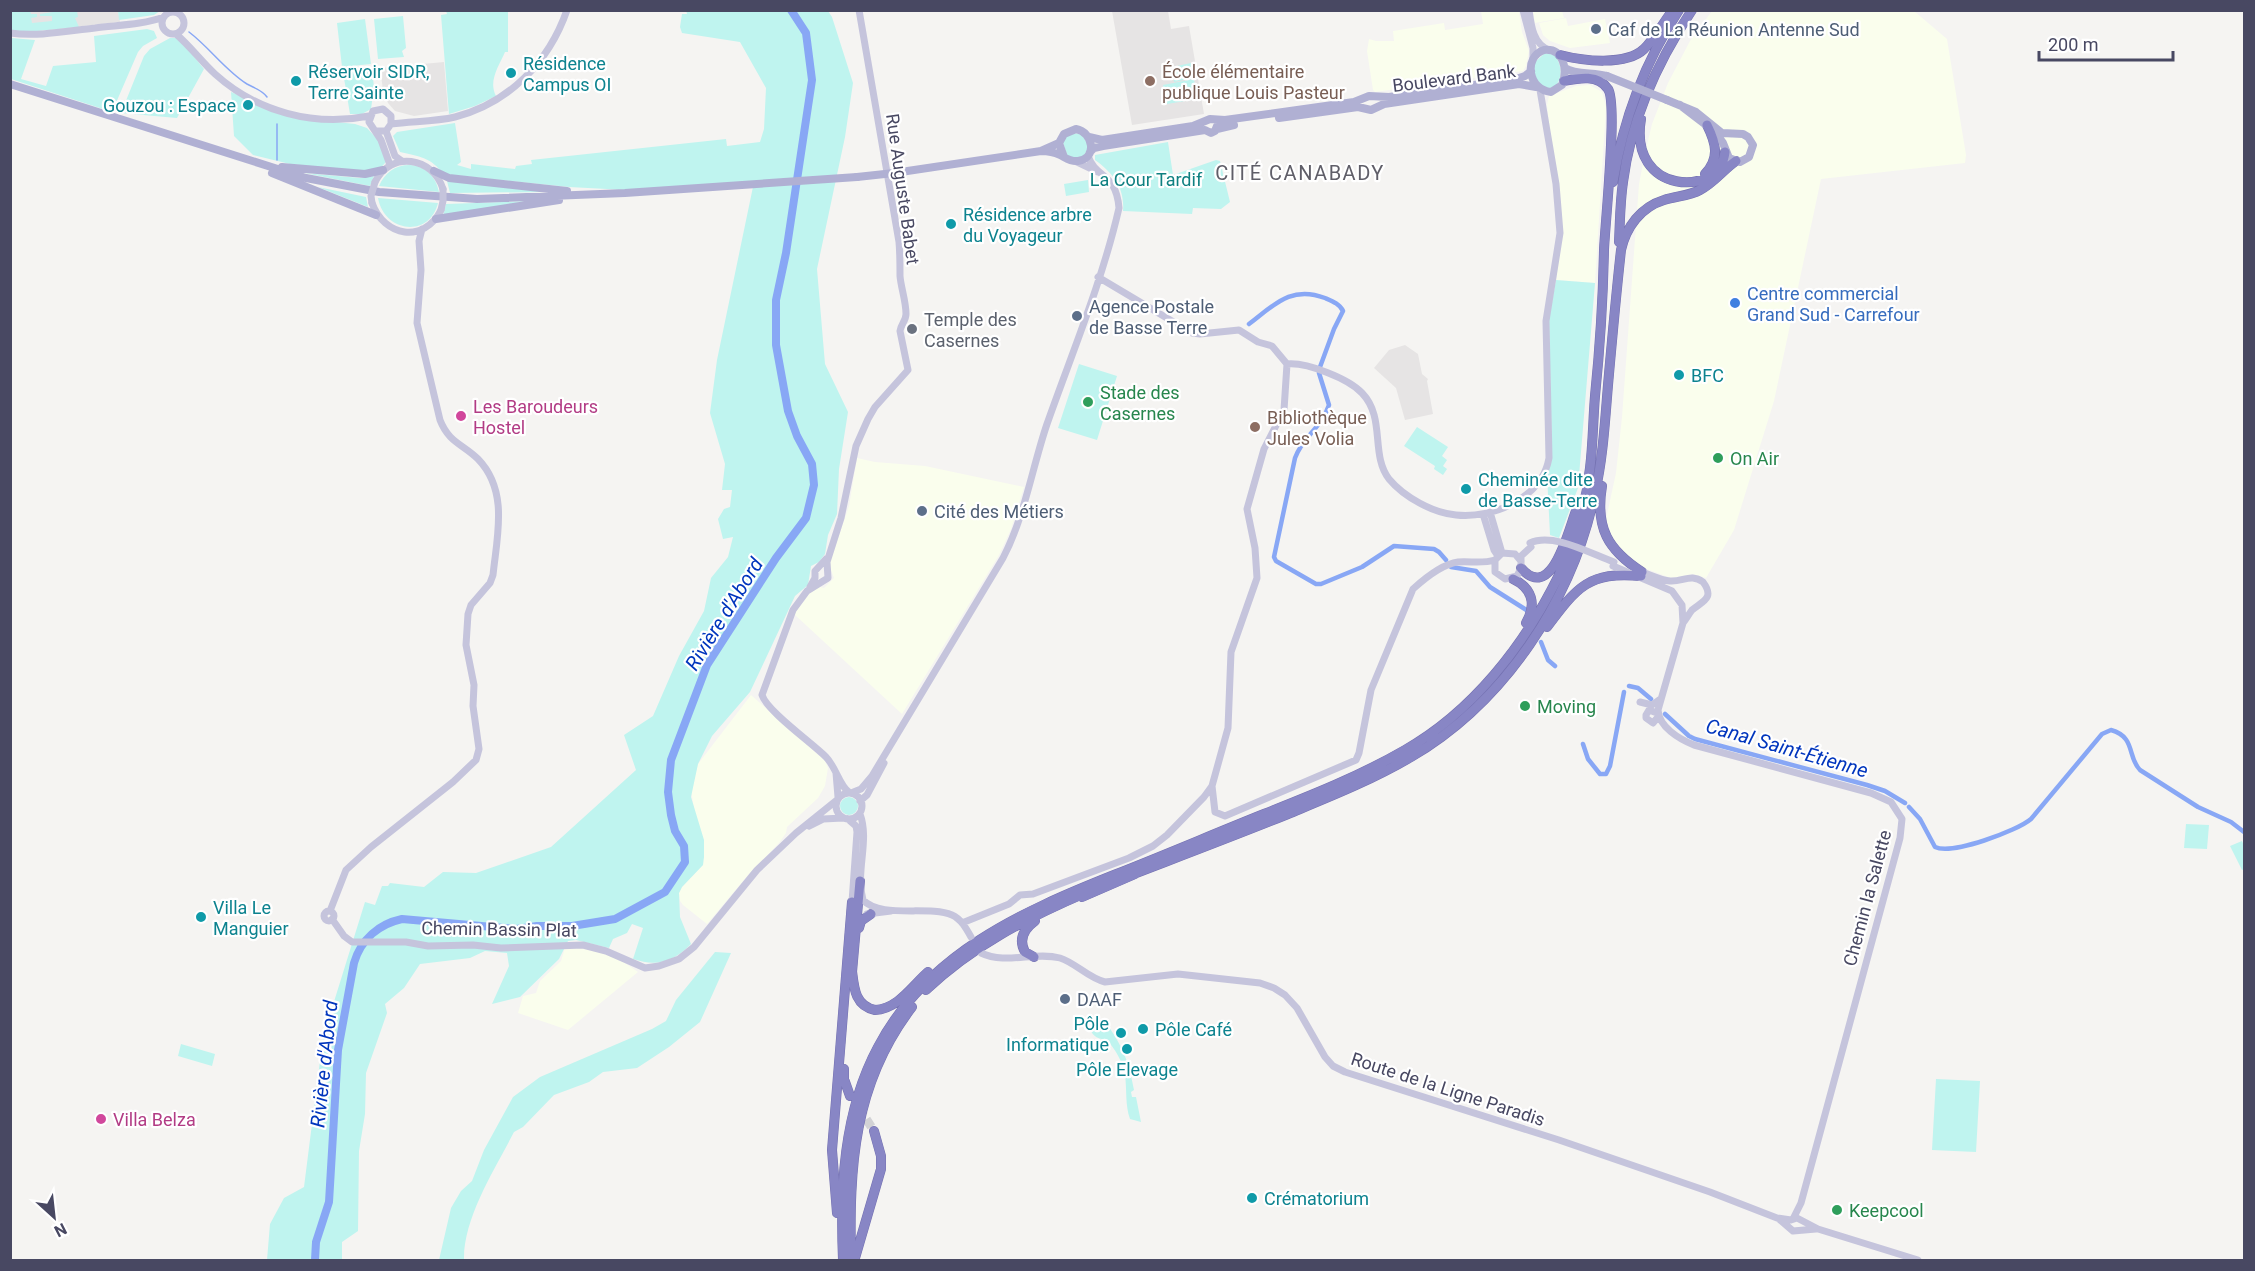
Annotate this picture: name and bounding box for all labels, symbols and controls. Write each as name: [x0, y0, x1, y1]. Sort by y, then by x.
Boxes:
place label: Caf de La Réunion Antenne Sud: [1608, 19, 1860, 40]
marker: Caf de La Réunion Antenne Sud: [1589, 22, 1603, 36]
scale bar: [2039, 24, 2172, 62]
text: 200 m: [2048, 34, 2099, 55]
place label: Résidence Campus OI: [523, 53, 611, 95]
street label: Boulevard Bank: [1391, 60, 1518, 96]
place label: Réservoir SIDR, Terre Sainte: [308, 61, 430, 103]
place label: École élémentaire publique Louis Pasteur: [1162, 61, 1345, 103]
marker: Résidence Campus OI: [504, 66, 518, 80]
marker: Réservoir SIDR, Terre Sainte: [289, 74, 303, 88]
marker: École élémentaire publique Louis Pasteur: [1143, 74, 1157, 88]
place label: Gouzou : Espace: [103, 95, 236, 116]
marker: Gouzou : Espace: [241, 98, 255, 112]
street label: Rue Auguste Babet: [882, 112, 924, 266]
district label: CITÉ CANABADY: [1215, 161, 1385, 185]
park label: La Cour Tardif: [1090, 169, 1203, 190]
place label: Résidence arbre du Voyageur: [963, 204, 1092, 246]
marker: Résidence arbre du Voyageur: [944, 217, 958, 231]
place label: Centre commercial Grand Sud - Carrefour: [1747, 283, 1920, 325]
place label: Agence Postale de Basse Terre: [1089, 296, 1214, 338]
marker: Centre commercial Grand Sud - Carrefour: [1728, 296, 1742, 310]
place label: Temple des Casernes: [924, 309, 1017, 351]
marker: Agence Postale de Basse Terre: [1070, 309, 1084, 323]
marker: Temple des Casernes: [905, 322, 919, 336]
place label: BFC: [1691, 365, 1724, 386]
marker: BFC: [1672, 368, 1686, 382]
place label: Stade des Casernes: [1100, 382, 1180, 424]
marker: Stade des Casernes: [1081, 395, 1095, 409]
place label: Les Baroudeurs Hostel: [473, 396, 598, 438]
place label: Bibliothèque Jules Volia: [1267, 407, 1367, 449]
marker: Les Baroudeurs Hostel: [454, 409, 468, 423]
marker: Bibliothèque Jules Volia: [1248, 420, 1262, 434]
place label: On Air: [1730, 448, 1779, 469]
marker: On Air: [1711, 451, 1725, 465]
place label: Cheminée dite de Basse-Terre: [1478, 469, 1597, 511]
marker: Cheminée dite de Basse-Terre: [1459, 482, 1473, 496]
place label: Cité des Métiers: [934, 501, 1064, 522]
marker: Cité des Métiers: [915, 504, 929, 518]
water label: Rivière d'Abord: [680, 553, 769, 675]
place label: Moving: [1537, 696, 1596, 717]
marker: Moving: [1518, 699, 1532, 713]
water label: Canal Saint-Étienne: [1703, 713, 1871, 783]
street label: Chemin la Salette: [1839, 828, 1895, 968]
place label: Villa Le Manguier: [213, 897, 289, 939]
marker: Villa Le Manguier: [194, 910, 208, 924]
street label: Chemin Bassin Plat: [421, 917, 577, 941]
place label: DAAF: [1077, 989, 1122, 1010]
marker: DAAF: [1058, 992, 1072, 1006]
water label: Rivière d'Abord: [305, 998, 343, 1129]
place label: Pôle Informatique: [1006, 1013, 1109, 1055]
place label: Pôle Café: [1155, 1019, 1232, 1040]
marker: Pôle Café: [1136, 1022, 1150, 1036]
marker: Pôle Informatique: [1114, 1026, 1128, 1040]
marker: Pôle Elevage: [1120, 1042, 1134, 1056]
street label: Route de la Ligne Paradis: [1348, 1048, 1548, 1130]
place label: Pôle Elevage: [1076, 1059, 1178, 1080]
place label: Villa Belza: [113, 1109, 196, 1130]
marker: Villa Belza: [94, 1112, 108, 1126]
north arrow: [24, 1187, 84, 1247]
place label: Crématorium: [1264, 1188, 1369, 1209]
marker: Crématorium: [1245, 1191, 1259, 1205]
place label: Keepcool: [1849, 1200, 1924, 1221]
marker: Keepcool: [1830, 1203, 1844, 1217]
text: N: [51, 1219, 70, 1241]

